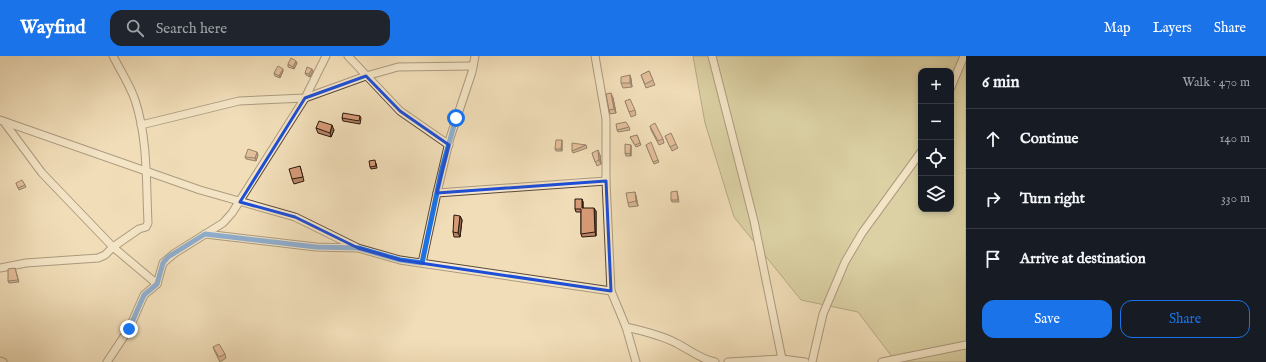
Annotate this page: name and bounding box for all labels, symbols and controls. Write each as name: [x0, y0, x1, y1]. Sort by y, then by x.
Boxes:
search box: [110, 10, 390, 46]
text: Wayfind: [20, 16, 86, 40]
icon: search: [124, 17, 146, 39]
text: Search here: [156, 19, 227, 38]
text: Map: [1104, 19, 1131, 37]
text: Layers: [1153, 19, 1192, 37]
text: Share: [1214, 19, 1246, 37]
map controls: [918, 68, 954, 212]
button: +: [918, 68, 954, 104]
text: 6 min: [982, 72, 1020, 93]
text: Walk · 470 m: [1182, 74, 1250, 91]
button: −: [918, 104, 954, 140]
route start: [447, 109, 465, 127]
icon: ahead: [982, 128, 1004, 150]
text: Continue: [1020, 129, 1078, 148]
text: 140 m: [1220, 130, 1250, 147]
button: locate: [918, 140, 954, 176]
button: layers: [918, 176, 954, 212]
icon: right: [982, 188, 1004, 210]
text: Turn right: [1020, 189, 1085, 208]
text: 330 m: [1221, 190, 1250, 207]
icon: arrive: [982, 248, 1004, 270]
text: Arrive at destination: [1020, 249, 1146, 268]
button: Save: [982, 300, 1112, 338]
button: Share: [1120, 300, 1250, 338]
route end: [120, 320, 138, 338]

